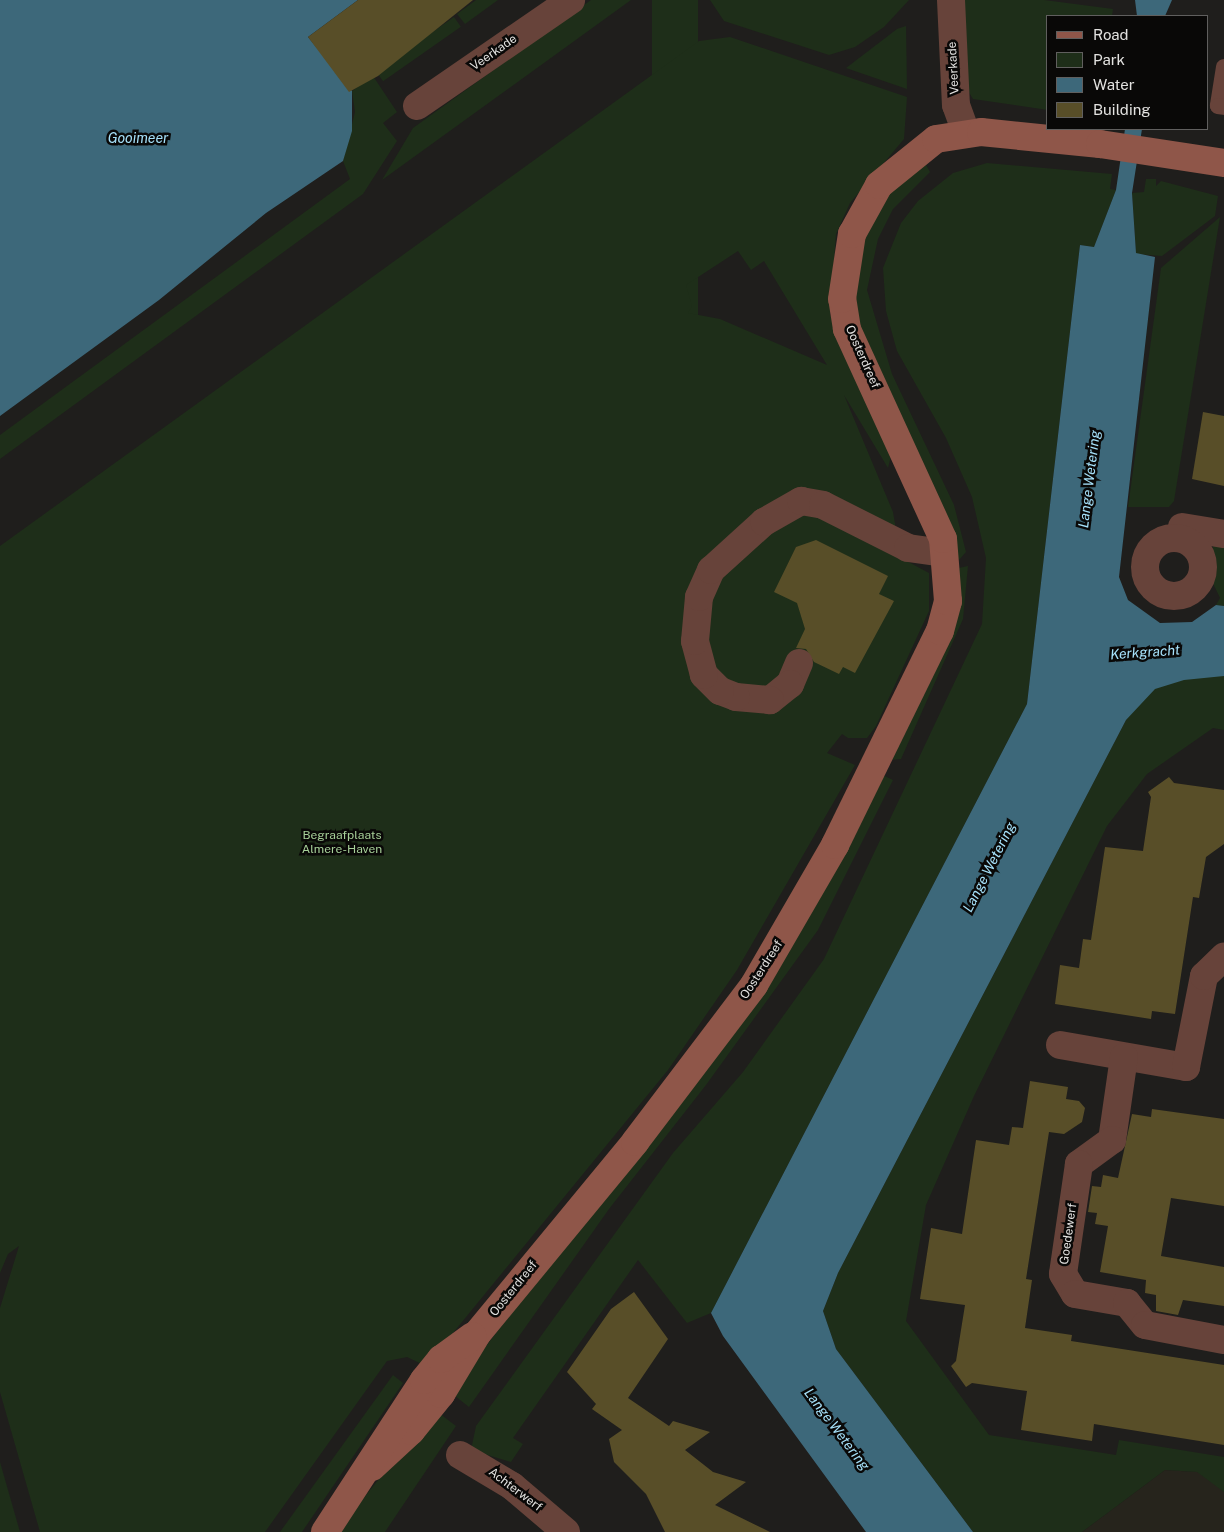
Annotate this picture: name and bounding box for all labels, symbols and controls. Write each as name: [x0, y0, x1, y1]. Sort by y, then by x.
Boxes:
legend: [1046, 15, 1209, 130]
text: Road: [1093, 26, 1129, 43]
street label: Veerkade: [468, 32, 520, 74]
street label: Veerkade: [945, 41, 963, 95]
text: Park: [1093, 51, 1125, 68]
text: Water: [1093, 76, 1135, 93]
text: Building: [1093, 101, 1151, 118]
water label: Gooimeer: [108, 130, 168, 146]
street label: Oosterdreef: [842, 323, 882, 391]
water label: Lange Wetering: [1075, 429, 1103, 529]
water label: Kerkgracht: [1110, 641, 1180, 663]
water label: Lange Wetering: [959, 819, 1019, 915]
park label: Begraafplaats Almere-Haven: [302, 829, 382, 857]
street label: Oosterdreef: [738, 938, 786, 1002]
street label: Goedewerf: [1058, 1202, 1080, 1266]
street label: Oosterdreef: [487, 1258, 541, 1320]
water label: Lange Wetering: [801, 1384, 873, 1474]
street label: Achterwerf: [485, 1465, 545, 1515]

